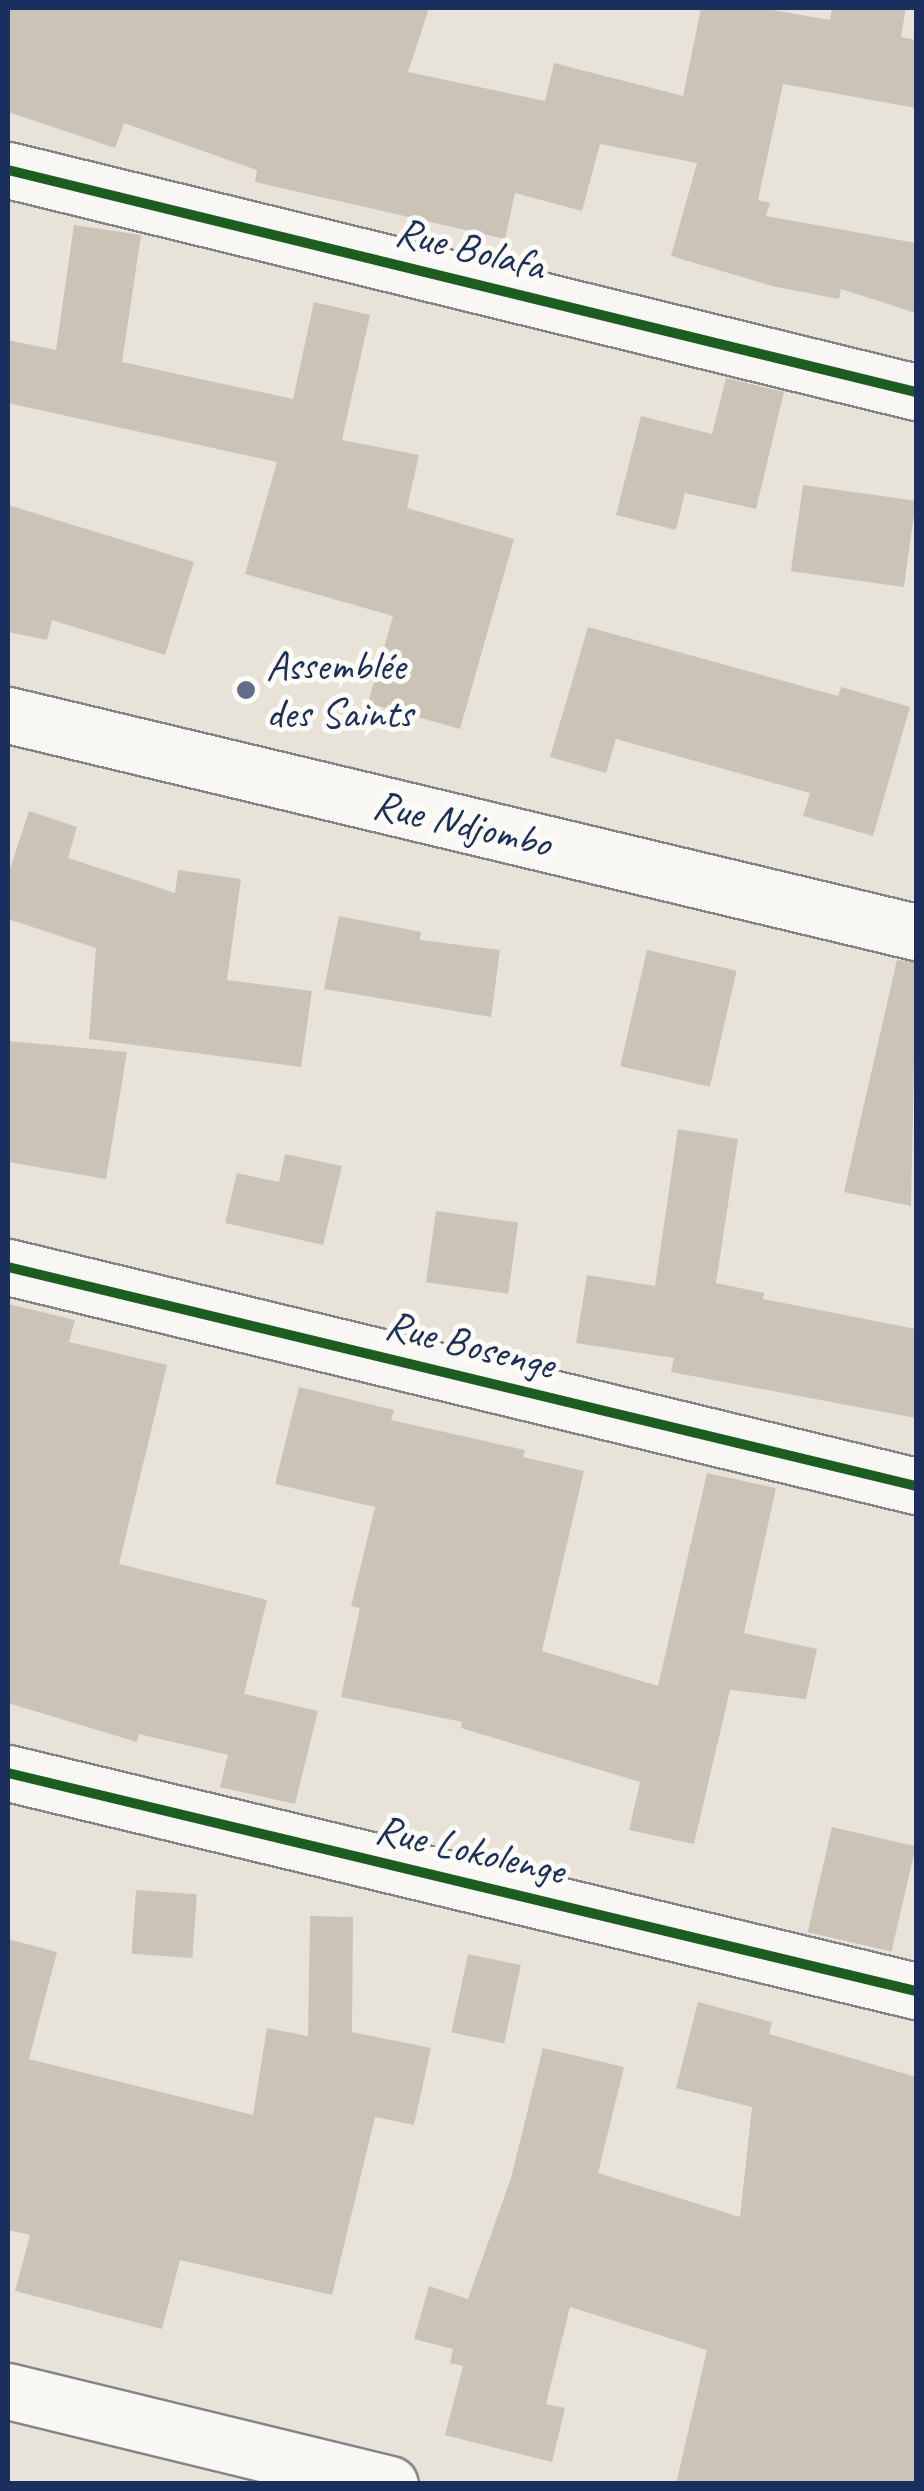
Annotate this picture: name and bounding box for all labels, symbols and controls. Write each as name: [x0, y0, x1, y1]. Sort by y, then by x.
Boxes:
street label: Rue Bolafa: [391, 206, 549, 292]
place label: Assemblée des Saints: [266, 641, 414, 739]
marker: Assemblée des Saints: [235, 679, 257, 701]
street label: Rue Ndjombo: [368, 779, 556, 869]
street label: Rue Bosenge: [380, 1300, 560, 1390]
street label: Rue Lokolenge: [371, 1804, 569, 1896]

